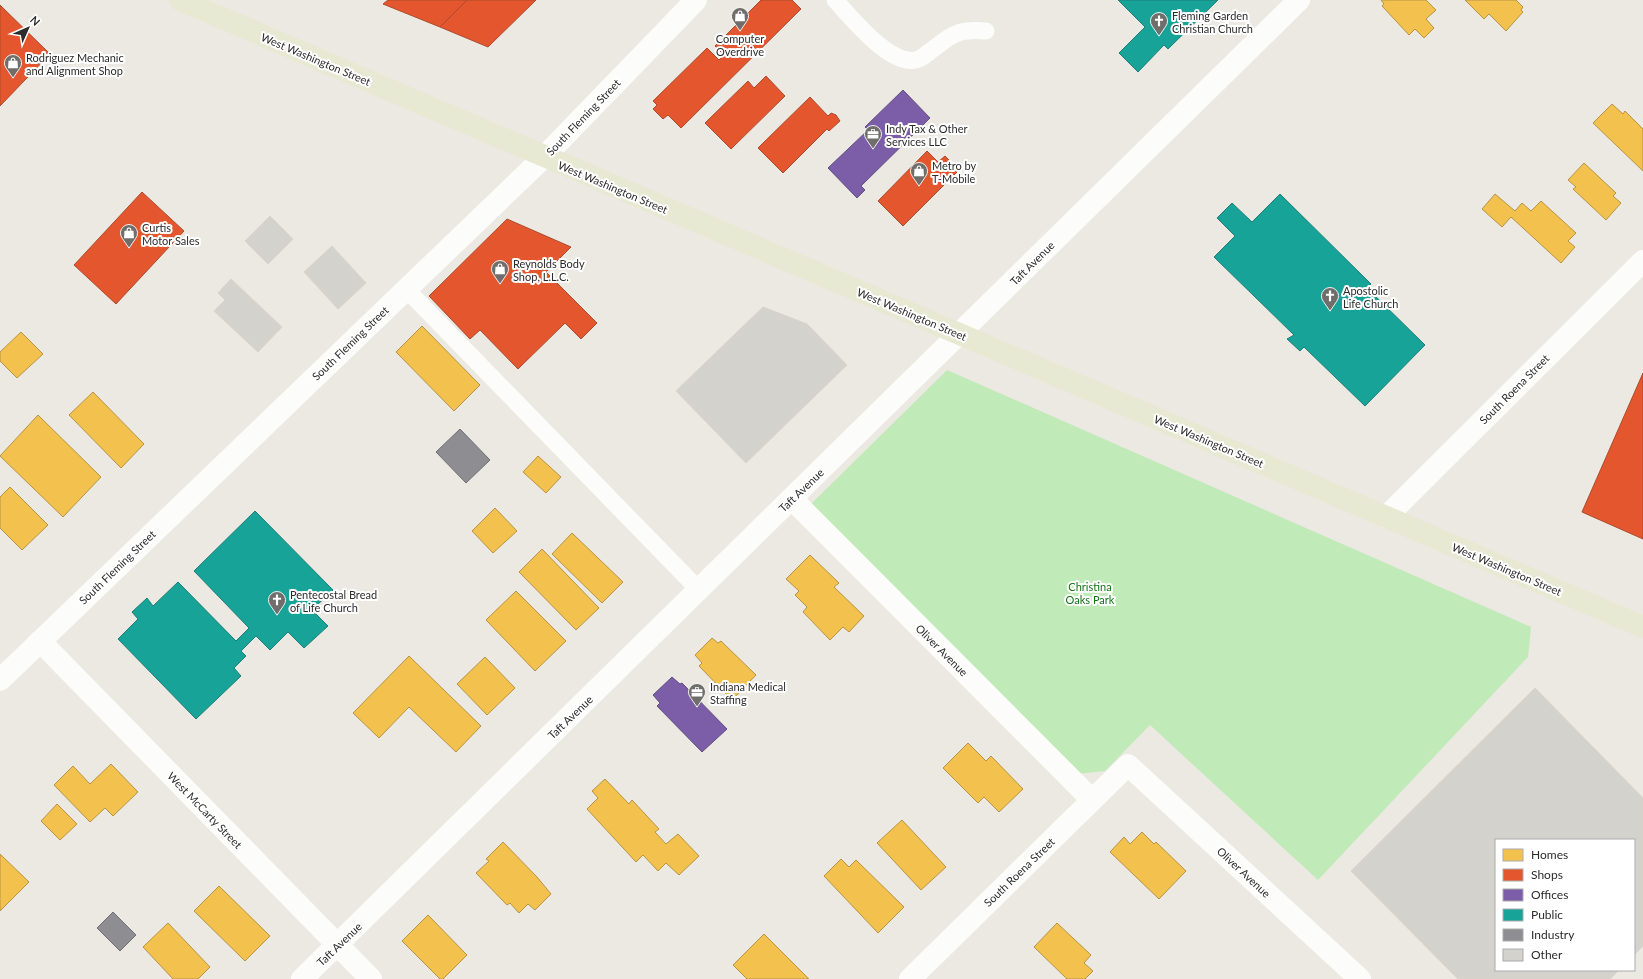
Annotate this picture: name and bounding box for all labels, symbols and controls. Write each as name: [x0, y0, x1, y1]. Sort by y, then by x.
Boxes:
shop icon: Computer Overdrive: [730, 6, 750, 31]
north arrow: [8, 8, 48, 48]
place label: Fleming Garden Christian Church: [1172, 9, 1253, 35]
church icon: Fleming Garden Christian Church: [1149, 11, 1169, 36]
text: N: [28, 13, 43, 28]
street label: West Washington Street: [259, 30, 373, 88]
place label: Computer Overdrive: [716, 32, 764, 58]
place label: Rodriguez Mechanic and Alignment Shop: [26, 51, 124, 77]
shop icon: Rodriguez Mechanic and Alignment Shop: [3, 53, 23, 78]
street label: South Fleming Street: [543, 76, 623, 158]
place label: Indy Tax & Other Services LLC: [886, 122, 968, 148]
office icon: Indy Tax & Other Services LLC: [863, 124, 883, 149]
street label: West Washington Street: [556, 158, 670, 216]
place label: Metro by T-Mobile: [932, 159, 977, 185]
shop icon: Metro by T-Mobile: [909, 161, 929, 186]
place label: Curtis Motor Sales: [142, 221, 200, 247]
shop icon: Curtis Motor Sales: [119, 223, 139, 248]
street label: Taft Avenue: [1007, 238, 1057, 288]
place label: Reynolds Body Shop, L.L.C.: [513, 257, 585, 283]
shop icon: Reynolds Body Shop, L.L.C.: [490, 259, 510, 284]
place label: Apostolic Life Church: [1343, 284, 1398, 310]
street label: West Washington Street: [855, 285, 969, 343]
church icon: Apostolic Life Church: [1320, 286, 1340, 311]
street label: South Fleming Street: [309, 303, 391, 383]
street label: South Roena Street: [1476, 351, 1552, 427]
street label: West Washington Street: [1152, 412, 1266, 470]
street label: Taft Avenue: [776, 465, 826, 514]
street label: South Fleming Street: [76, 527, 158, 607]
street label: West Washington Street: [1450, 540, 1564, 598]
park label: Christina Oaks Park: [1066, 580, 1115, 606]
place label: Pentecostal Bread of Life Church: [290, 588, 377, 614]
church icon: Pentecostal Bread of Life Church: [267, 590, 287, 615]
street label: Oliver Avenue: [913, 621, 971, 679]
place label: Indiana Medical Staffing: [710, 680, 786, 706]
office icon: Indiana Medical Staffing: [687, 682, 707, 707]
street label: Taft Avenue: [545, 692, 595, 741]
street label: West McCarty Street: [165, 769, 245, 851]
street label: South Roena Street: [981, 835, 1057, 909]
legend: [1495, 839, 1635, 971]
street label: Oliver Avenue: [1215, 844, 1273, 900]
text: Homes: [1531, 847, 1568, 862]
text: Shops: [1531, 867, 1563, 882]
text: Offices: [1531, 887, 1568, 902]
text: Public: [1531, 907, 1563, 922]
street label: Taft Avenue: [314, 919, 364, 968]
text: Industry: [1531, 927, 1575, 942]
text: Other: [1531, 947, 1563, 962]

